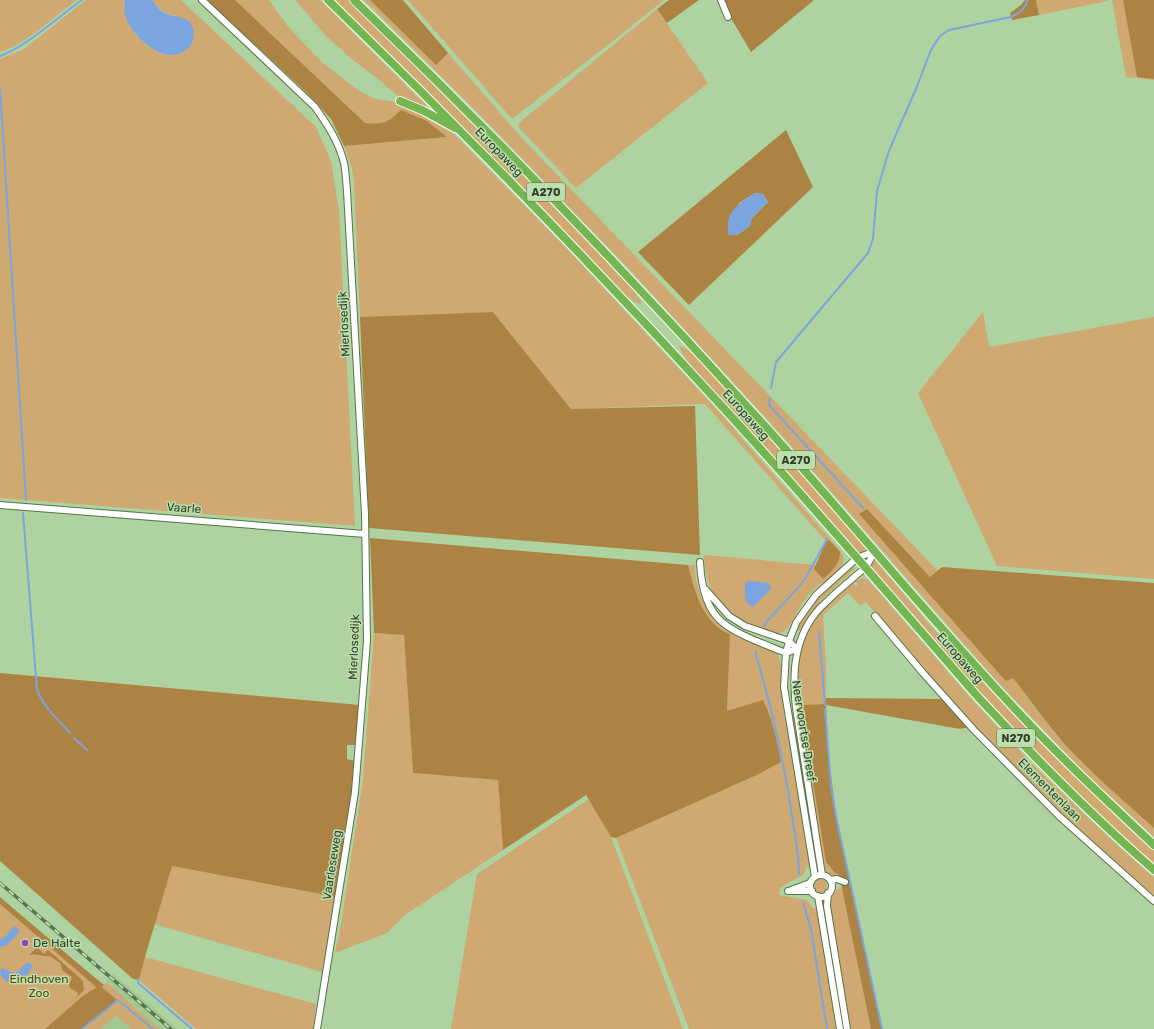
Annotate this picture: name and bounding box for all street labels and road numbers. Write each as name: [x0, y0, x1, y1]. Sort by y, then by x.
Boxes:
street label: Europaweg: [472, 125, 526, 179]
road number: A270: [527, 183, 565, 201]
street label: Mierlosedijk: [335, 290, 353, 357]
street label: Europaweg: [720, 387, 772, 443]
road number: A270: [777, 451, 815, 469]
street label: Vaarle: [166, 500, 202, 516]
street label: Mierlosedijk: [346, 613, 362, 680]
street label: Europaweg: [934, 630, 986, 686]
street label: Neervoortse Dreef: [789, 679, 819, 783]
road number: N270: [997, 729, 1035, 747]
street label: Elementenlaan: [1015, 755, 1085, 825]
street label: Vaarleseweg: [320, 829, 344, 901]

